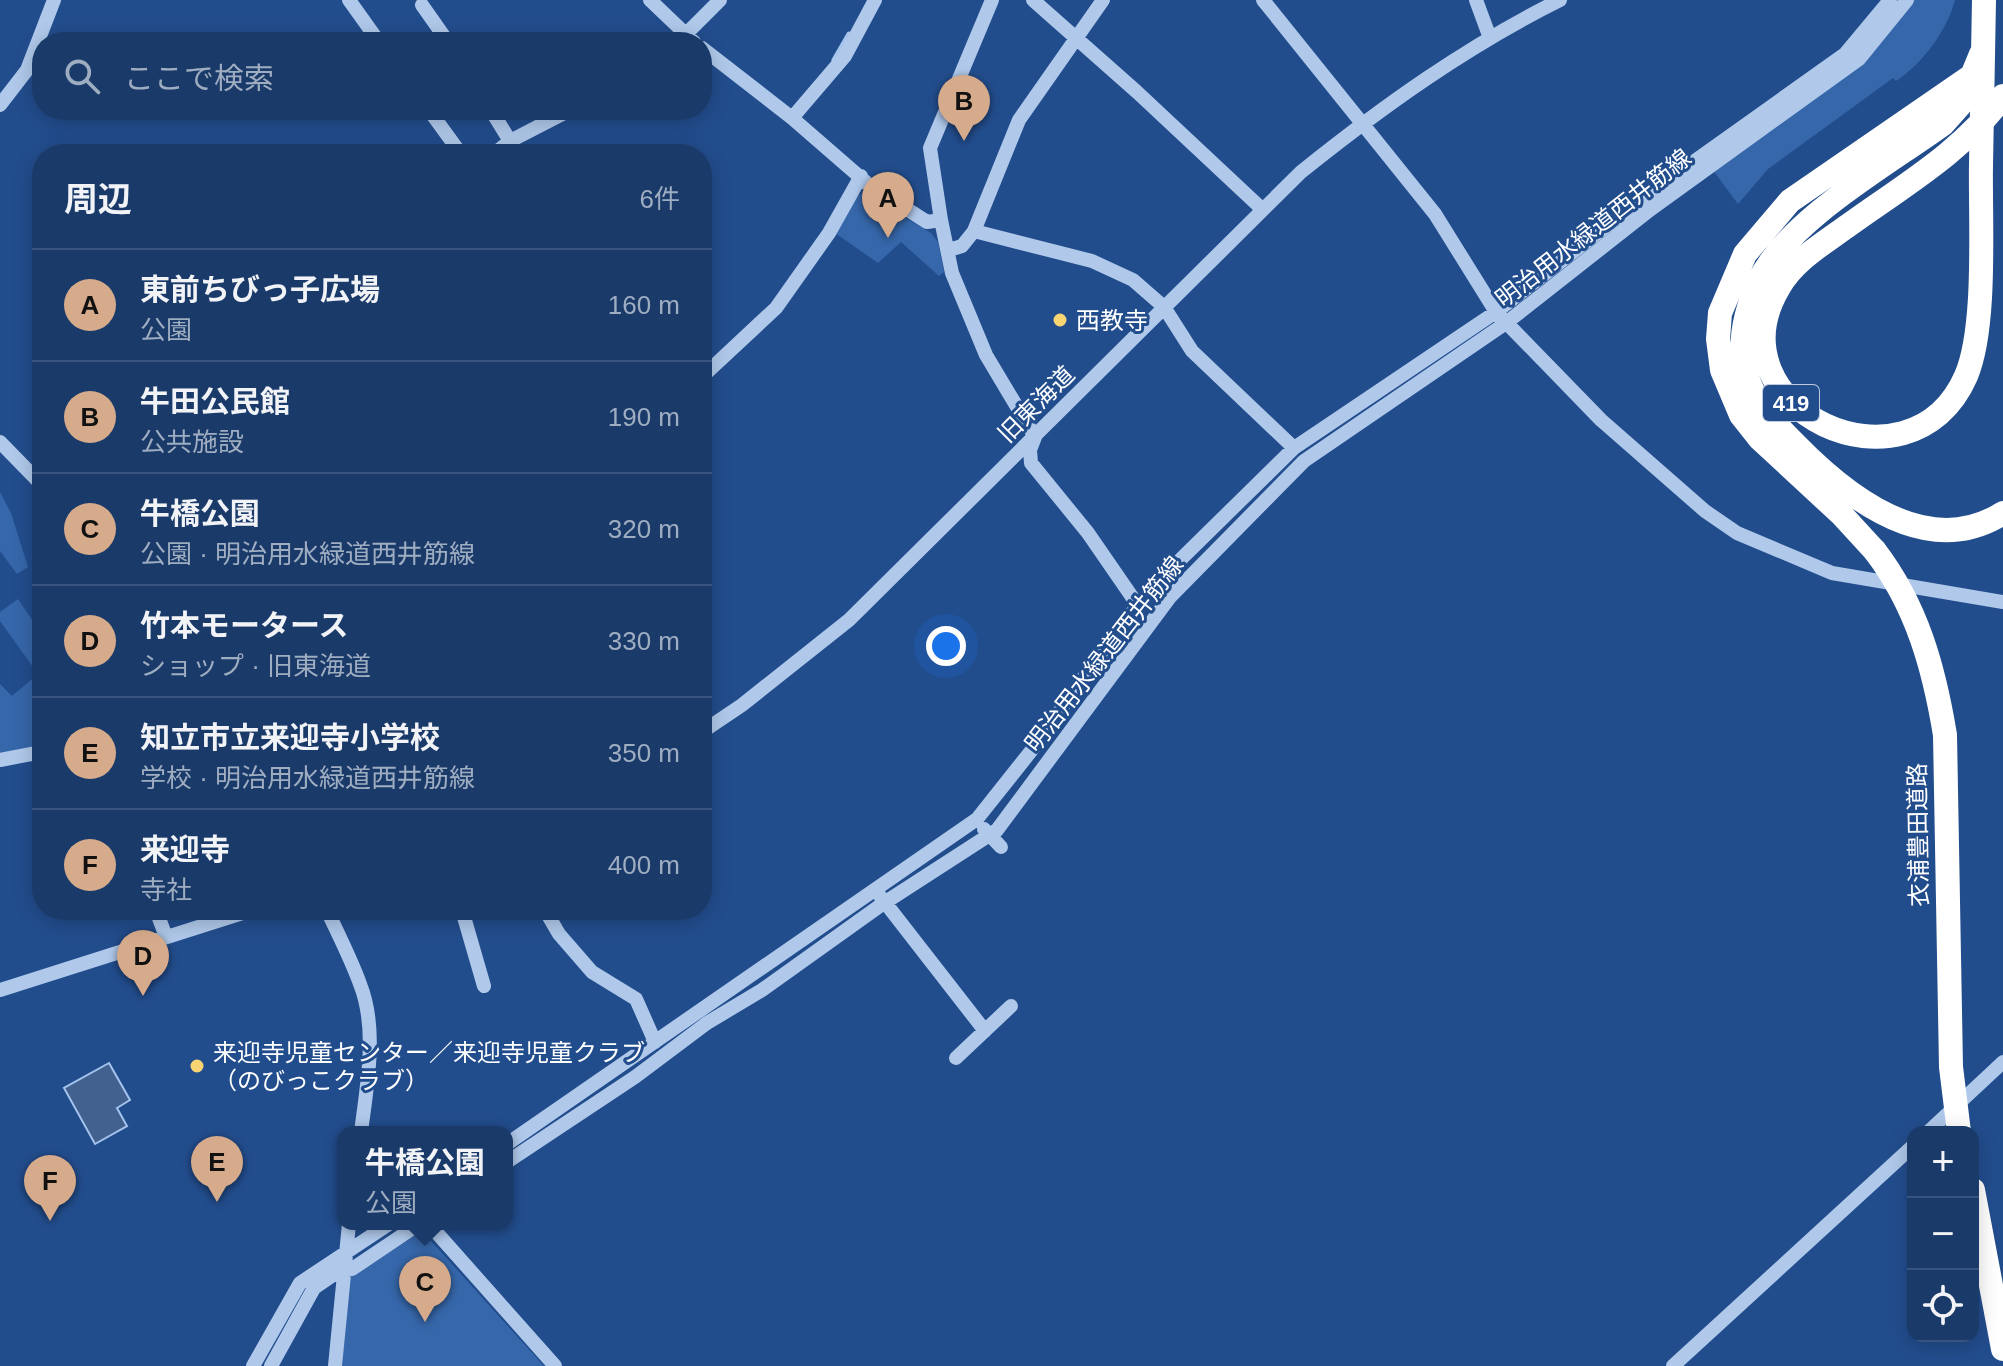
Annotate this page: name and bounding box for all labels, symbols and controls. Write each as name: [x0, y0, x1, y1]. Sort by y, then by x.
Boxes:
search box: [32, 32, 712, 120]
icon: search: [60, 54, 104, 98]
text: ここで検索: [124, 62, 274, 95]
pin: B: [938, 75, 990, 141]
street label: 明治用水緑道西井筋線: [1490, 143, 1696, 313]
pin: A: [862, 172, 914, 238]
text: 周辺: [64, 180, 132, 218]
text: 6件: [640, 184, 680, 214]
text: 東前ちびっ子広場: [140, 273, 380, 306]
text: A: [81, 290, 99, 320]
text: 160 m: [608, 290, 680, 320]
place label: 西教寺: [1076, 307, 1148, 334]
marker: 西教寺: [1051, 311, 1069, 329]
text: 公園: [140, 315, 192, 345]
street label: 旧東海道: [993, 361, 1079, 447]
text: 牛田公民館: [140, 385, 290, 418]
road number: 419: [1763, 385, 1819, 421]
text: B: [81, 402, 99, 432]
text: 190 m: [608, 402, 680, 432]
text: 公共施設: [140, 427, 244, 457]
text: 牛橋公園: [140, 497, 260, 530]
text: C: [81, 514, 99, 544]
text: 320 m: [608, 514, 680, 544]
text: 公園 · 明治用水緑道西井筋線: [140, 539, 475, 569]
street label: 明治用水緑道西井筋線: [1019, 551, 1189, 757]
text: 竹本モータース: [140, 609, 349, 642]
text: D: [81, 626, 99, 656]
text: 330 m: [608, 626, 680, 656]
your location: [926, 626, 966, 666]
text: ショップ · 旧東海道: [140, 651, 371, 681]
text: 知立市立来迎寺小学校: [140, 721, 440, 754]
text: E: [81, 738, 99, 768]
text: 350 m: [608, 738, 680, 768]
text: 学校 · 明治用水緑道西井筋線: [140, 763, 475, 793]
street label: 衣浦豊田道路: [1903, 763, 1933, 907]
text: 来迎寺: [140, 833, 230, 866]
text: F: [82, 850, 98, 880]
text: 400 m: [608, 850, 680, 880]
text: 寺社: [140, 875, 192, 905]
pin: D: [117, 930, 169, 996]
place label: 来迎寺児童センター／来迎寺児童クラブ （のびっこクラブ）: [213, 1039, 645, 1094]
marker: 来迎寺児童センター／来迎寺児童クラブ （のびっこクラブ）: [188, 1057, 206, 1075]
popup: [337, 1126, 513, 1230]
map controls: [1907, 1126, 1979, 1342]
button: +: [1907, 1126, 1979, 1198]
pin: E: [191, 1136, 243, 1202]
text: 牛橋公園: [365, 1146, 485, 1179]
pin: F: [24, 1155, 76, 1221]
text: 公園: [365, 1188, 417, 1218]
button: −: [1907, 1198, 1979, 1270]
pin: C: [399, 1256, 451, 1322]
button: locate: [1907, 1270, 1979, 1342]

